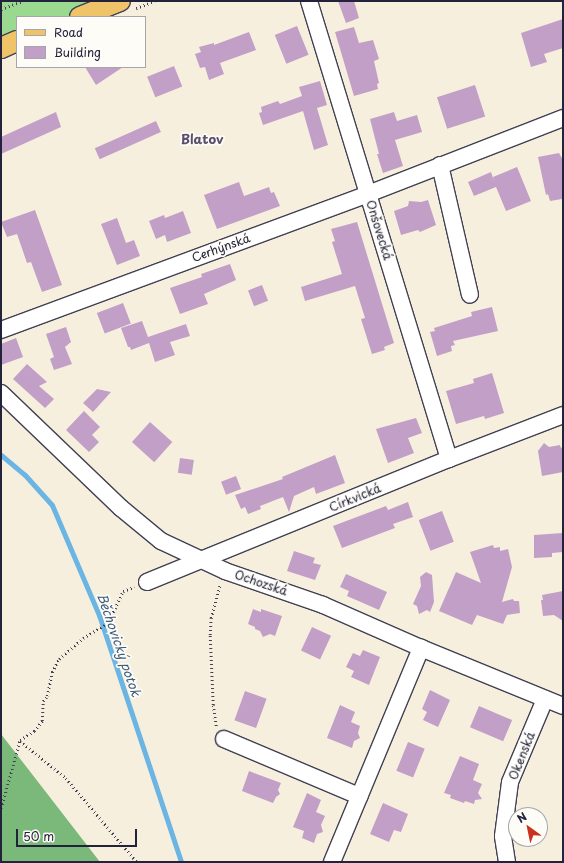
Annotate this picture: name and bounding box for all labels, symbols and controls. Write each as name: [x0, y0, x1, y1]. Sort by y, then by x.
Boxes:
legend: [16, 16, 146, 68]
text: Road: [54, 23, 83, 41]
text: Building: [54, 43, 101, 61]
district label: Blatov: [181, 131, 223, 147]
street label: Onšovecká: [363, 198, 395, 262]
street label: Cerhýnská: [190, 231, 252, 265]
street label: Církvická: [327, 481, 383, 515]
street label: Ochozská: [233, 567, 289, 599]
water label: Běchovický potok: [94, 591, 144, 699]
street label: Okenská: [506, 730, 538, 782]
north arrow: [508, 807, 548, 847]
text: N: [513, 808, 530, 827]
scale bar: [18, 821, 139, 847]
text: 50 m: [23, 827, 54, 845]

